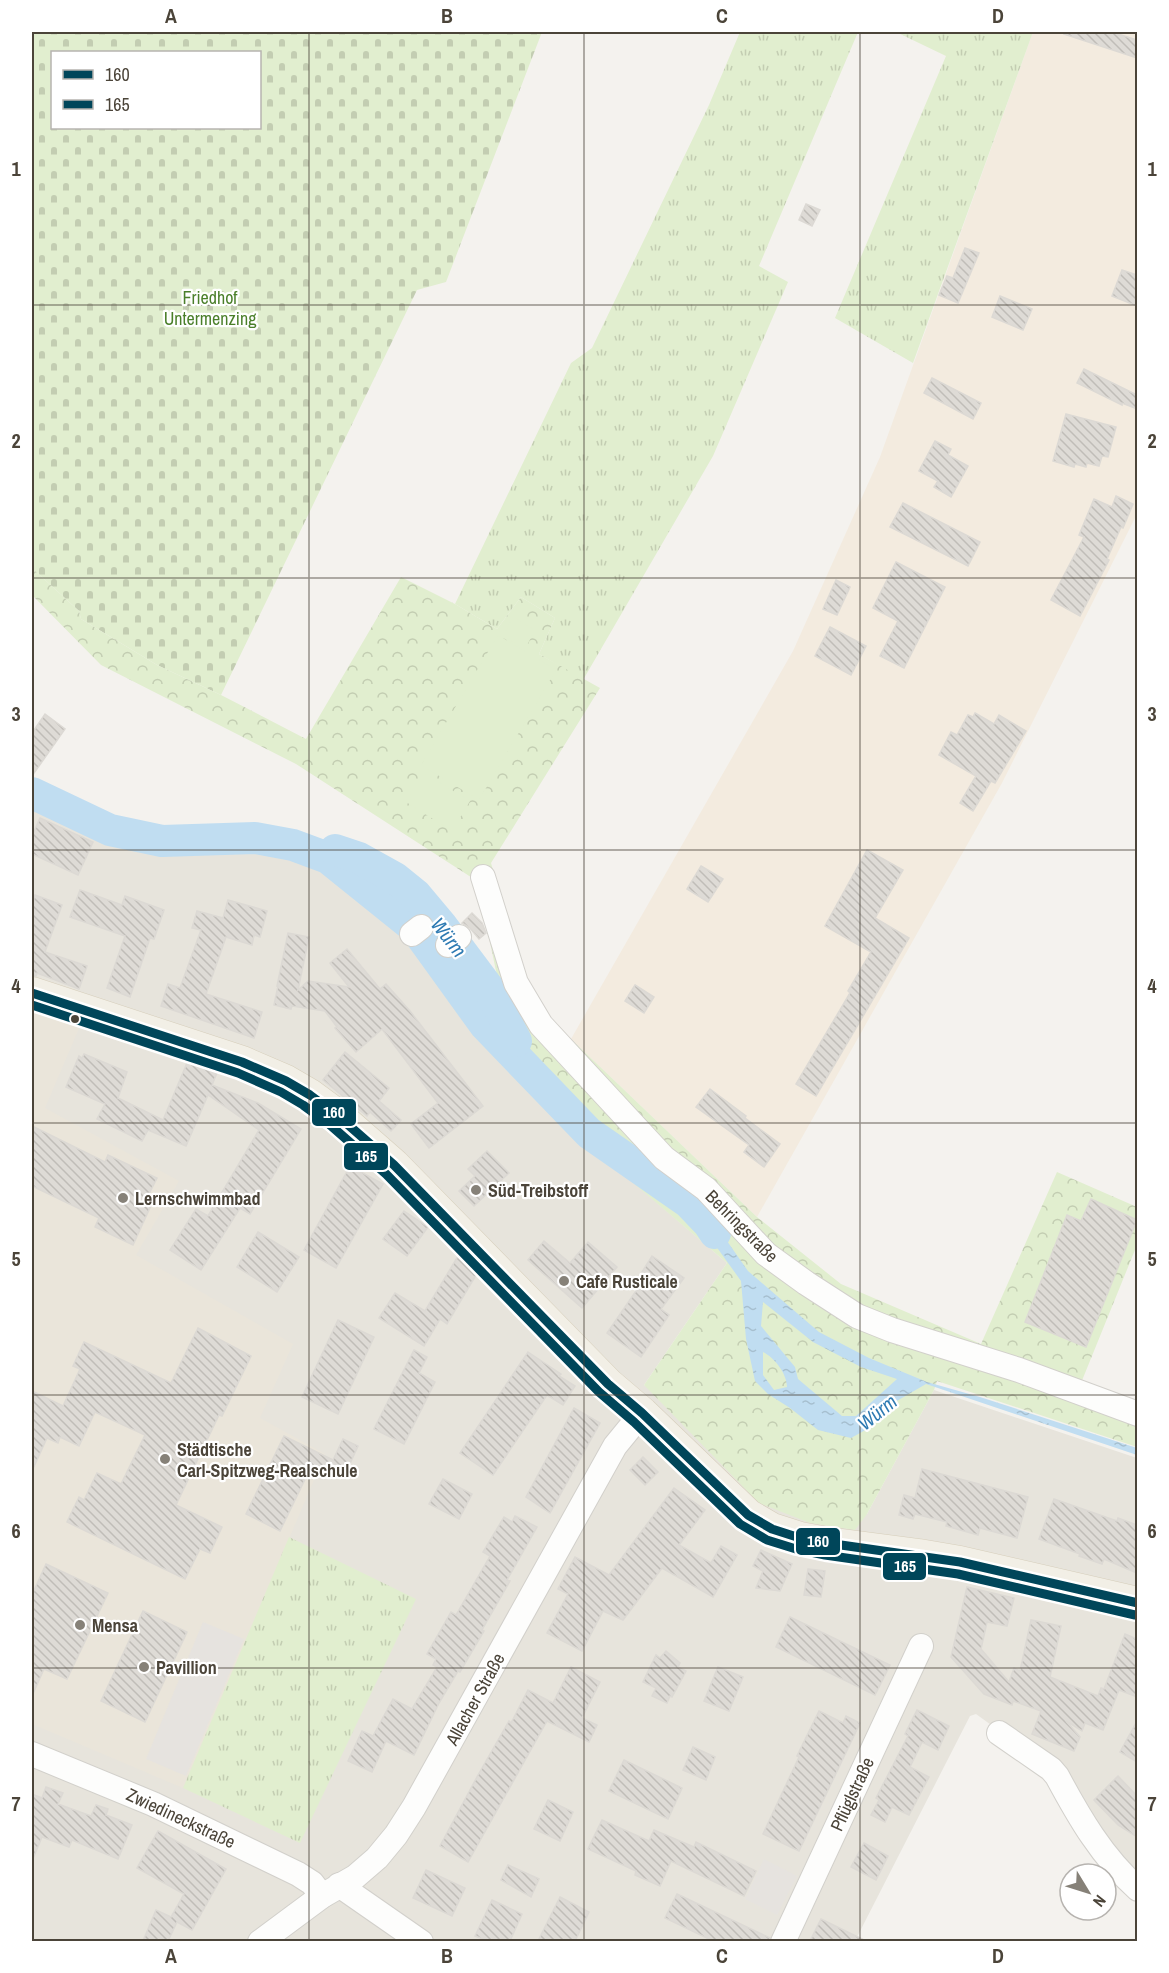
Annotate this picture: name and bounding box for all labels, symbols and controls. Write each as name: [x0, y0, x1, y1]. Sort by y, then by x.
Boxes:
text: A: [165, 2, 177, 29]
text: B: [441, 2, 453, 29]
text: C: [716, 2, 728, 29]
text: D: [992, 2, 1004, 29]
legend: [51, 51, 261, 129]
text: 160: [105, 62, 130, 87]
text: 165: [105, 92, 130, 117]
text: 1: [11, 155, 21, 182]
text: 1: [1147, 155, 1157, 182]
park label: Friedhof Untermenzing: [164, 285, 257, 331]
text: 2: [11, 427, 21, 454]
text: 2: [1147, 427, 1157, 454]
text: 3: [11, 700, 21, 727]
text: 3: [1147, 700, 1157, 727]
water label: Würm: [425, 912, 473, 962]
text: 4: [11, 972, 21, 999]
text: 4: [1147, 972, 1157, 999]
unlabelled marker: [69, 1013, 81, 1025]
line badge: 160: [311, 1098, 357, 1127]
text: 160: [323, 1101, 345, 1123]
line badge: 165: [343, 1142, 389, 1171]
text: 165: [355, 1145, 377, 1167]
place label: Süd-Treibstoff: [488, 1178, 588, 1203]
marker: Süd-Treibstoff: [469, 1183, 483, 1197]
street label: Behringstraße: [700, 1184, 784, 1268]
place label: Lernschwimmbad: [135, 1186, 261, 1211]
marker: Lernschwimmbad: [116, 1191, 130, 1205]
text: 5: [11, 1245, 21, 1272]
text: 5: [1147, 1245, 1157, 1272]
place label: Cafe Rusticale: [576, 1269, 678, 1294]
marker: Cafe Rusticale: [557, 1274, 571, 1288]
water label: Würm: [852, 1388, 902, 1436]
place label: Städtische Carl-Spitzweg-Realschule: [177, 1437, 357, 1483]
marker: Städtische Carl-Spitzweg-Realschule: [158, 1452, 172, 1466]
text: 6: [11, 1517, 21, 1544]
text: 6: [1147, 1517, 1157, 1544]
line badge: 160: [795, 1527, 841, 1556]
text: 160: [807, 1530, 829, 1552]
line badge: 165: [882, 1552, 927, 1581]
text: 165: [894, 1555, 916, 1577]
place label: Mensa: [92, 1613, 139, 1638]
marker: Mensa: [73, 1618, 87, 1632]
street label: Allacher Straße: [439, 1648, 511, 1750]
place label: Pavillion: [156, 1655, 217, 1680]
marker: Pavillion: [137, 1660, 151, 1674]
street label: Pflüglstraße: [824, 1753, 880, 1835]
street label: Zwiedineckstraße: [123, 1782, 239, 1854]
text: 7: [11, 1790, 21, 1817]
text: 7: [1147, 1790, 1157, 1817]
north arrow: [1058, 1862, 1118, 1922]
text: N: [1088, 1891, 1111, 1912]
text: A: [165, 1942, 177, 1969]
text: B: [441, 1942, 453, 1969]
text: C: [716, 1942, 728, 1969]
text: D: [992, 1942, 1004, 1969]

